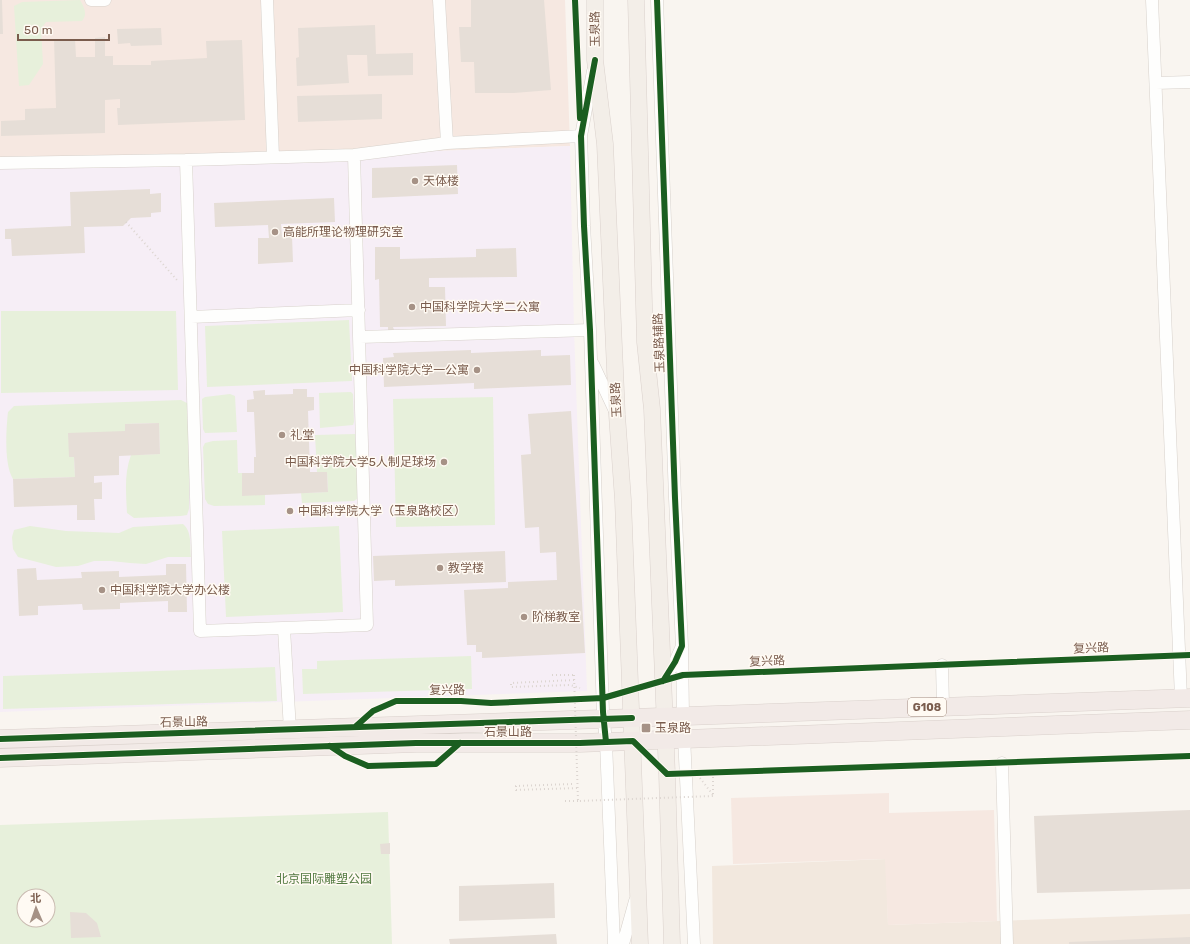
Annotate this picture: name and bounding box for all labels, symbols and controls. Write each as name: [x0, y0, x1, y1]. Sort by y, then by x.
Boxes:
street label: 玉泉路: [588, 11, 602, 47]
scale bar: [18, 16, 109, 42]
text: 50 m: [24, 23, 52, 37]
place label: 天体楼: [423, 174, 459, 188]
marker: 天体楼: [410, 176, 420, 186]
place label: 高能所理论物理研究室: [283, 225, 403, 239]
marker: 高能所理论物理研究室: [270, 227, 280, 237]
place label: 中国科学院大学二公寓: [420, 300, 540, 314]
marker: 中国科学院大学二公寓: [407, 302, 417, 312]
street label: 玉泉路辅路: [651, 313, 667, 373]
place label: 中国科学院大学一公寓: [349, 363, 469, 377]
marker: 中国科学院大学一公寓: [472, 365, 482, 375]
street label: 玉泉路: [608, 382, 624, 418]
place label: 礼堂: [290, 428, 314, 442]
marker: 礼堂: [277, 430, 287, 440]
place label: 中国科学院大学5人制足球场: [285, 455, 436, 469]
marker: 中国科学院大学5人制足球场: [439, 457, 449, 467]
place label: 中国科学院大学（玉泉路校区）: [298, 504, 466, 518]
marker: 中国科学院大学（玉泉路校区）: [285, 506, 295, 516]
place label: 教学楼: [448, 561, 484, 575]
marker: 教学楼: [435, 563, 445, 573]
place label: 中国科学院大学办公楼: [110, 583, 230, 597]
marker: 中国科学院大学办公楼: [97, 585, 107, 595]
place label: 阶梯教室: [532, 610, 580, 624]
marker: 阶梯教室: [519, 612, 529, 622]
street label: 复兴路: [1073, 640, 1109, 656]
street label: 复兴路: [749, 653, 785, 669]
street label: 复兴路: [429, 683, 465, 697]
road number: G108: [908, 698, 946, 716]
street label: 石景山路: [160, 715, 208, 729]
place label: 玉泉路: [655, 721, 691, 735]
marker: 玉泉路: [640, 722, 652, 734]
street label: 石景山路: [484, 725, 532, 739]
park label: 北京国际雕塑公园: [276, 872, 372, 886]
north arrow: [16, 888, 56, 928]
text: 北: [30, 892, 41, 905]

